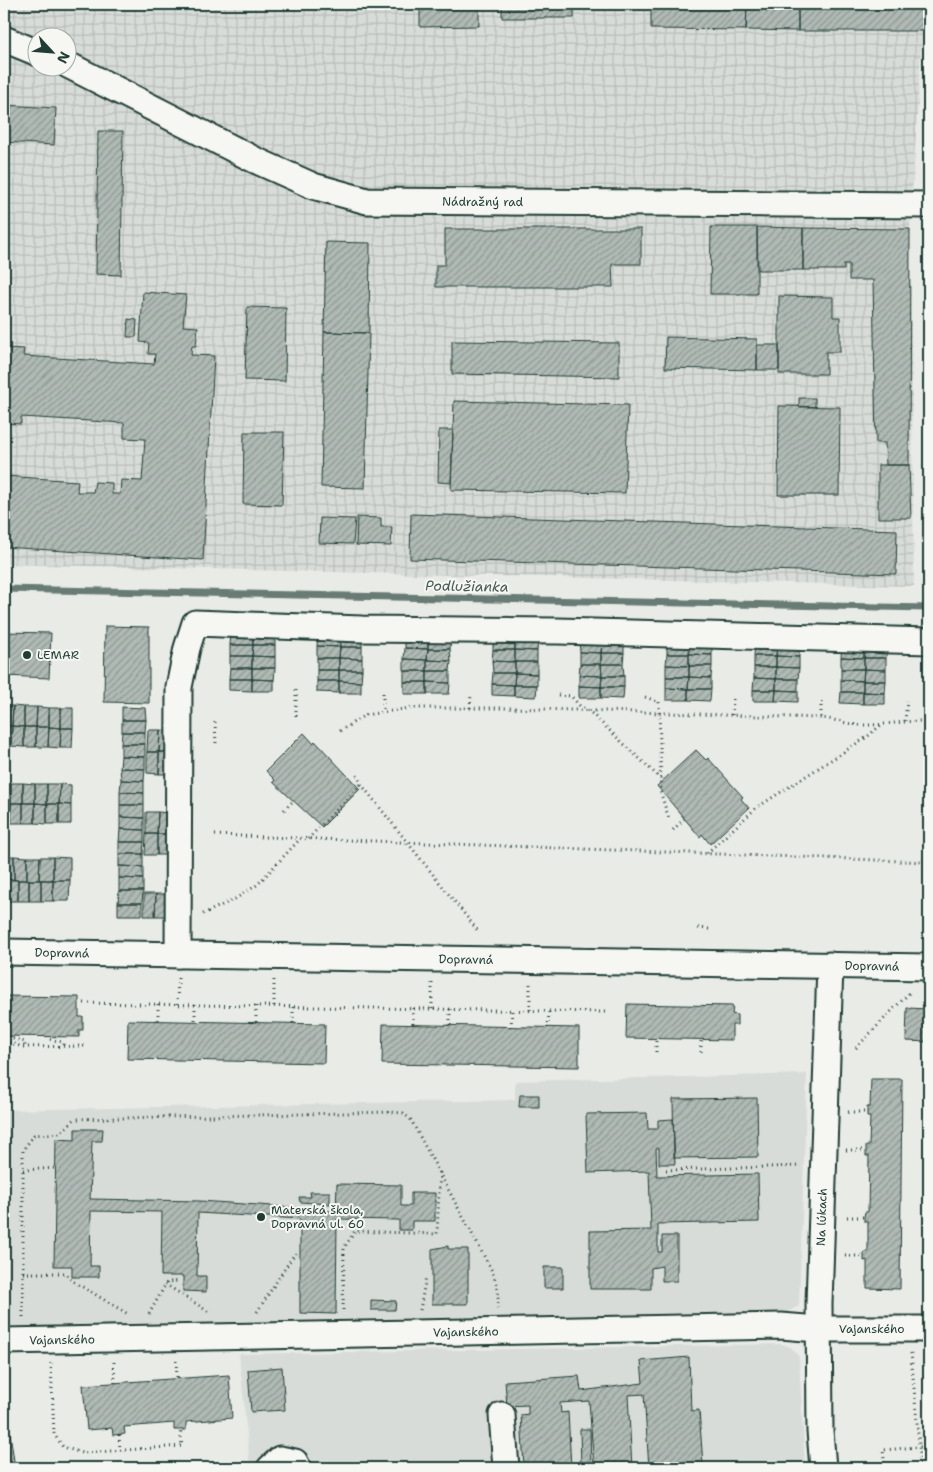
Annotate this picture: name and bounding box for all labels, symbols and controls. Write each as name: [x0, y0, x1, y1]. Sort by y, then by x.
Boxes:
north arrow: [28, 28, 78, 78]
text: N: [53, 49, 74, 67]
street label: Nádražný rad: [442, 194, 524, 210]
water label: Podlužianka: [425, 576, 509, 596]
place label: LEMAR: [37, 647, 79, 663]
marker: LEMAR: [21, 649, 33, 661]
street label: Dopravná: [34, 944, 90, 961]
street label: Dopravná: [438, 951, 494, 968]
street label: Dopravná: [844, 958, 900, 975]
street label: Na lúkach: [813, 1188, 831, 1246]
place label: Materská škola, Dopravná ul. 60: [271, 1202, 364, 1232]
marker: Materská škola, Dopravná ul. 60: [255, 1211, 267, 1223]
street label: Vajanského: [839, 1321, 905, 1337]
street label: Vajanského: [433, 1323, 499, 1341]
street label: Vajanského: [29, 1331, 95, 1349]

